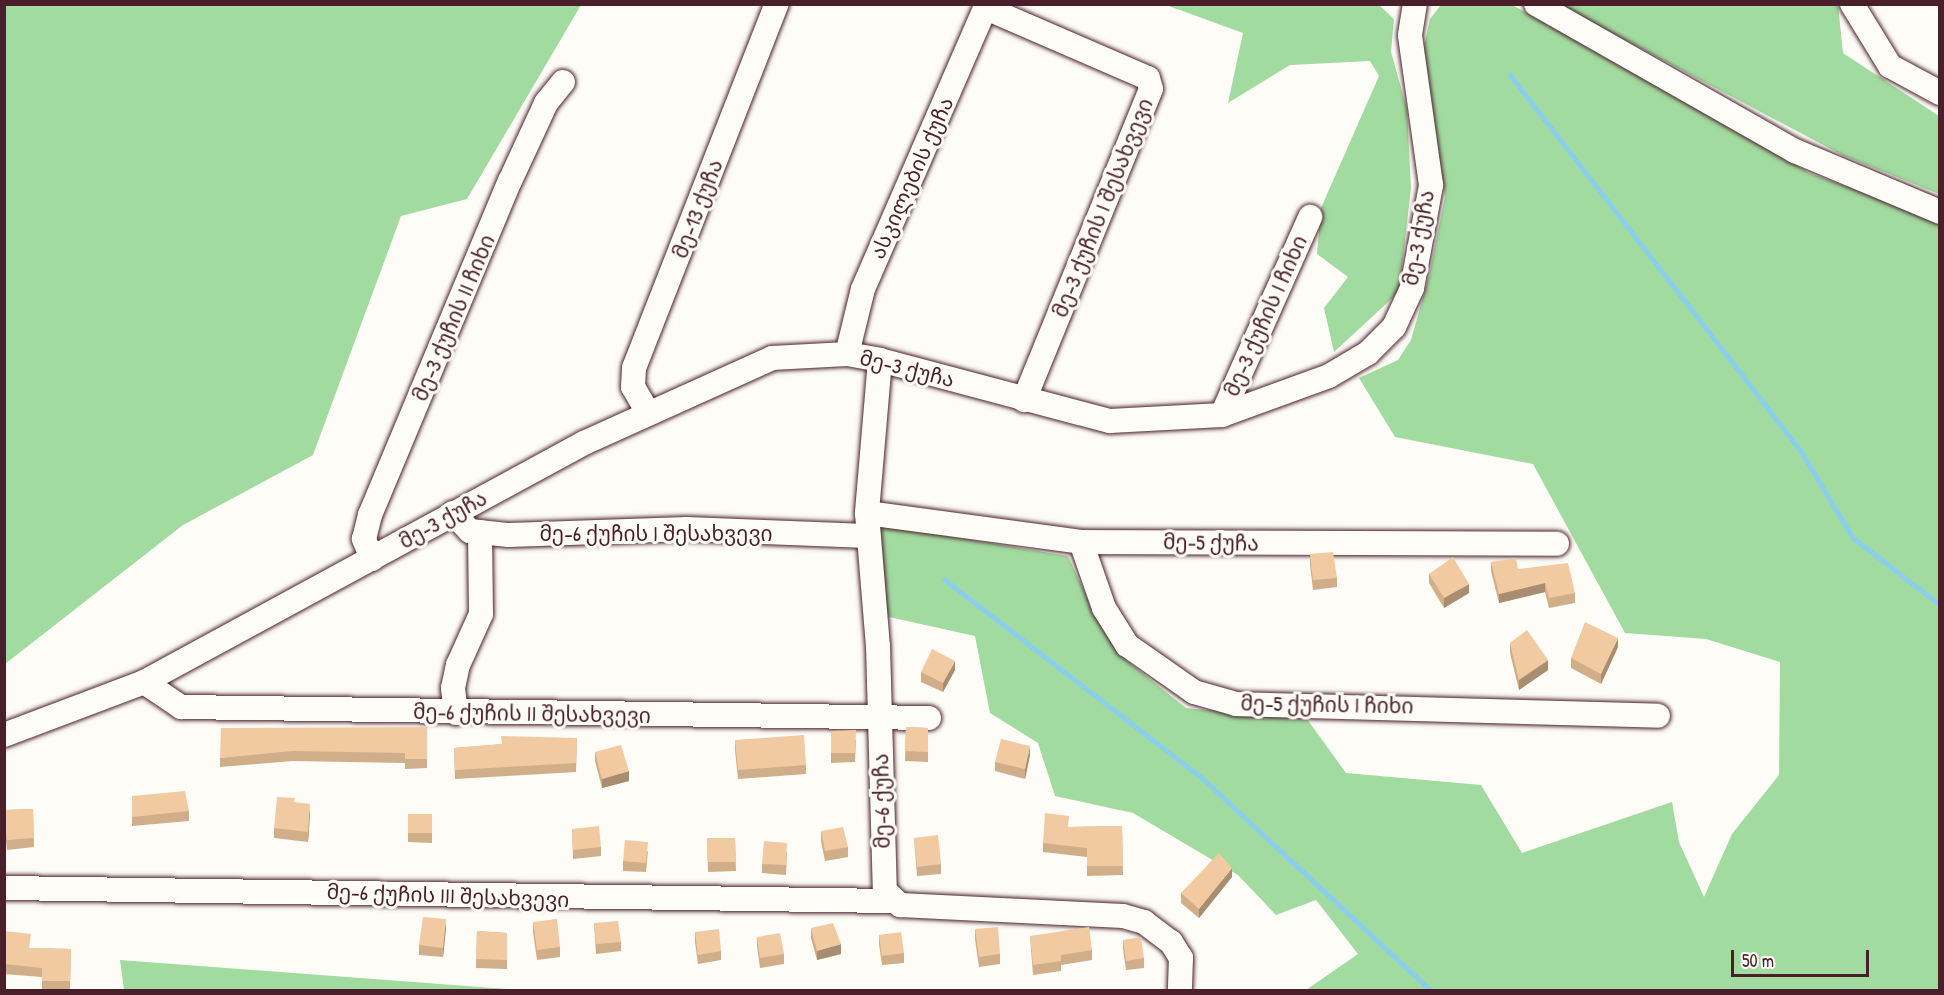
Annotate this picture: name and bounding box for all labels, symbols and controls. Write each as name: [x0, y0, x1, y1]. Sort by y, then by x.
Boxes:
street label: ასკილების ქუჩა: [865, 93, 959, 263]
street label: მე-3 ქუჩის I შესახვევი: [1047, 95, 1159, 321]
street label: მე-13 ქუჩა: [668, 156, 728, 262]
street label: მე-3 ქუჩა: [1398, 188, 1440, 288]
street label: მე-3 ქუჩის II ჩიხი: [408, 231, 500, 405]
street label: მე-3 ქუჩის I ჩიხი: [1219, 232, 1313, 400]
street label: მე-3 ქუჩა: [857, 345, 957, 393]
street label: მე-3 ქუჩა: [395, 486, 491, 554]
street label: მე-6 ქუჩის I შესახვევი: [540, 521, 772, 547]
street label: მე-5 ქუჩა: [1163, 530, 1259, 556]
street label: მე-5 ქუჩის I ჩიხი: [1240, 691, 1414, 719]
street label: მე-6 ქუჩის II შესახვევი: [413, 699, 651, 729]
street label: მე-6 ქუჩა: [869, 753, 895, 849]
street label: მე-6 ქუჩის III შესახვევი: [326, 879, 570, 913]
scale bar: [1734, 938, 1872, 976]
text: 50 m: [1742, 948, 1774, 973]

